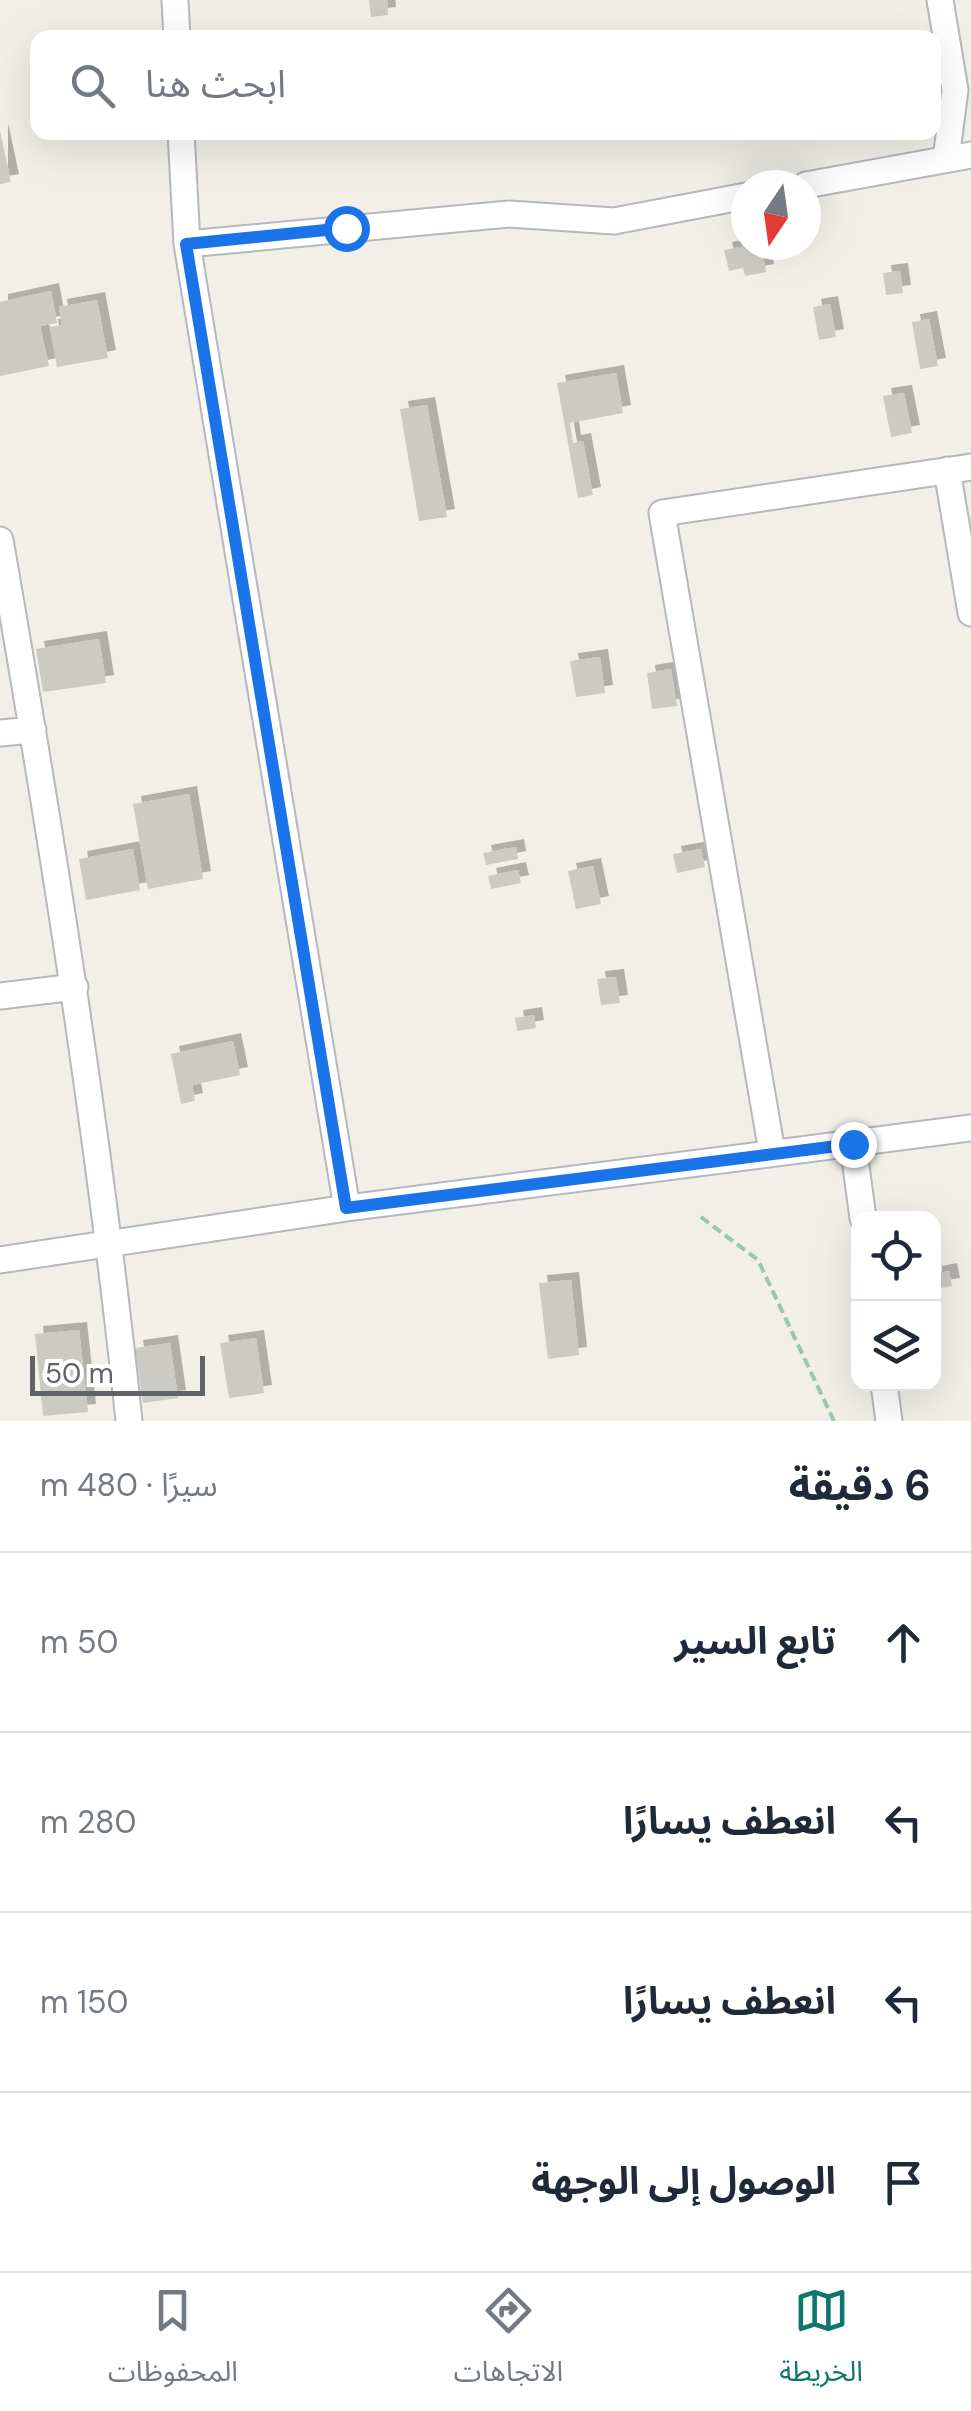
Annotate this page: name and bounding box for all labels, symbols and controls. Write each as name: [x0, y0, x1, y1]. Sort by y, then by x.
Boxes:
search box: [30, 30, 941, 140]
icon: search: [65, 58, 120, 113]
text: ابحث هنا: [145, 59, 286, 109]
north arrow: [731, 170, 821, 260]
route start: [324, 206, 370, 252]
route end: [831, 1122, 877, 1168]
map controls: [851, 1211, 941, 1391]
button: locate: [851, 1211, 941, 1301]
button: layers: [851, 1301, 941, 1391]
scale bar: [30, 1351, 205, 1396]
text: 50 m: [45, 1355, 114, 1392]
text: 6 دقيقة: [789, 1458, 931, 1513]
text: سيرًا · 480 m: [40, 1464, 218, 1506]
icon: ahead: [876, 1615, 931, 1670]
text: تابع السير: [675, 1616, 836, 1666]
text: 50 m: [40, 1621, 118, 1663]
icon: left: [876, 1795, 931, 1850]
text: انعطف يسارًا: [623, 1796, 836, 1846]
text: 280 m: [40, 1801, 136, 1843]
icon: left: [876, 1975, 931, 2030]
text: انعطف يسارًا: [623, 1976, 836, 2026]
text: 150 m: [40, 1981, 128, 2023]
icon: arrive: [876, 2155, 931, 2210]
text: الوصول إلى الوجهة: [531, 2156, 836, 2206]
tab: المحفوظات: [108, 2283, 238, 2402]
tab: الاتجاهات: [454, 2283, 563, 2402]
tab: الخريطة: [779, 2283, 863, 2402]

